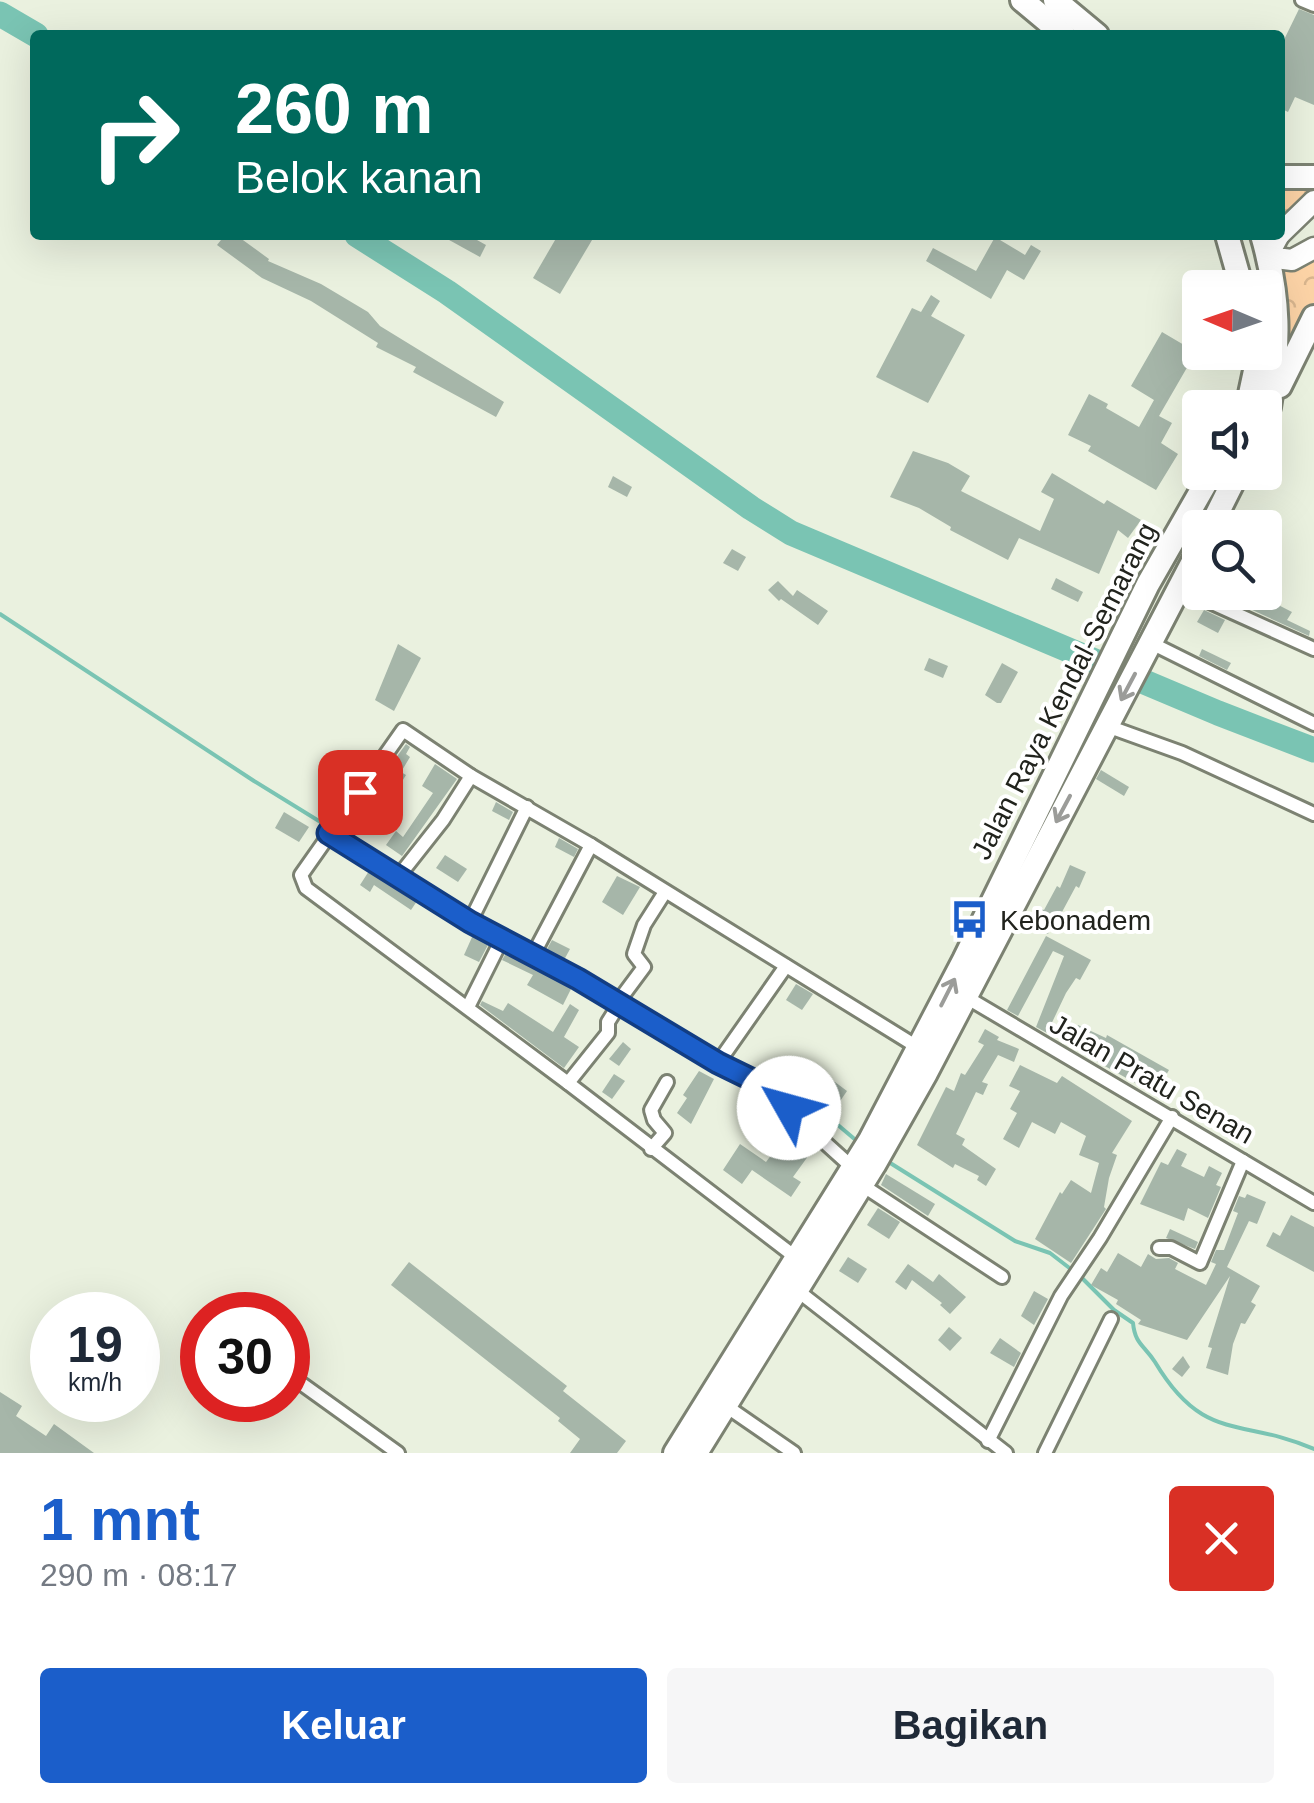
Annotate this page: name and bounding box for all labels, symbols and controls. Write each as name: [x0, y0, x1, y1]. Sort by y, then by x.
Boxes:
icon: right: [70, 70, 200, 200]
text: 260 m: [235, 70, 433, 148]
text: Belok kanan: [235, 152, 483, 203]
north arrow: [1182, 270, 1282, 370]
map controls: [1182, 270, 1282, 610]
button: sound: [1182, 390, 1282, 490]
button: search: [1182, 510, 1282, 610]
street label: Jalan Raya Kendal-Semarang: [965, 518, 1163, 864]
one-way arrow: [1117, 672, 1137, 701]
pin: [318, 750, 403, 835]
icon: arrive: [333, 765, 388, 820]
one-way arrow: [1053, 793, 1073, 823]
bus stop icon: Kebonadem: [949, 899, 991, 941]
place label: Kebonadem: [1000, 905, 1151, 936]
one-way arrow: [939, 977, 958, 1007]
street label: Jalan Pratu Senan: [1044, 1008, 1260, 1150]
position arrow: [737, 1056, 841, 1160]
speed limit sign: 30: [180, 1292, 310, 1422]
text: 19: [67, 1317, 123, 1373]
text: km/h: [68, 1368, 122, 1396]
text: 1 mnt: [40, 1486, 200, 1553]
button: close: [1169, 1486, 1274, 1591]
text: 290 m · 08:17: [40, 1557, 237, 1593]
button: Keluar: [40, 1668, 647, 1783]
button: Bagikan: [667, 1668, 1274, 1783]

